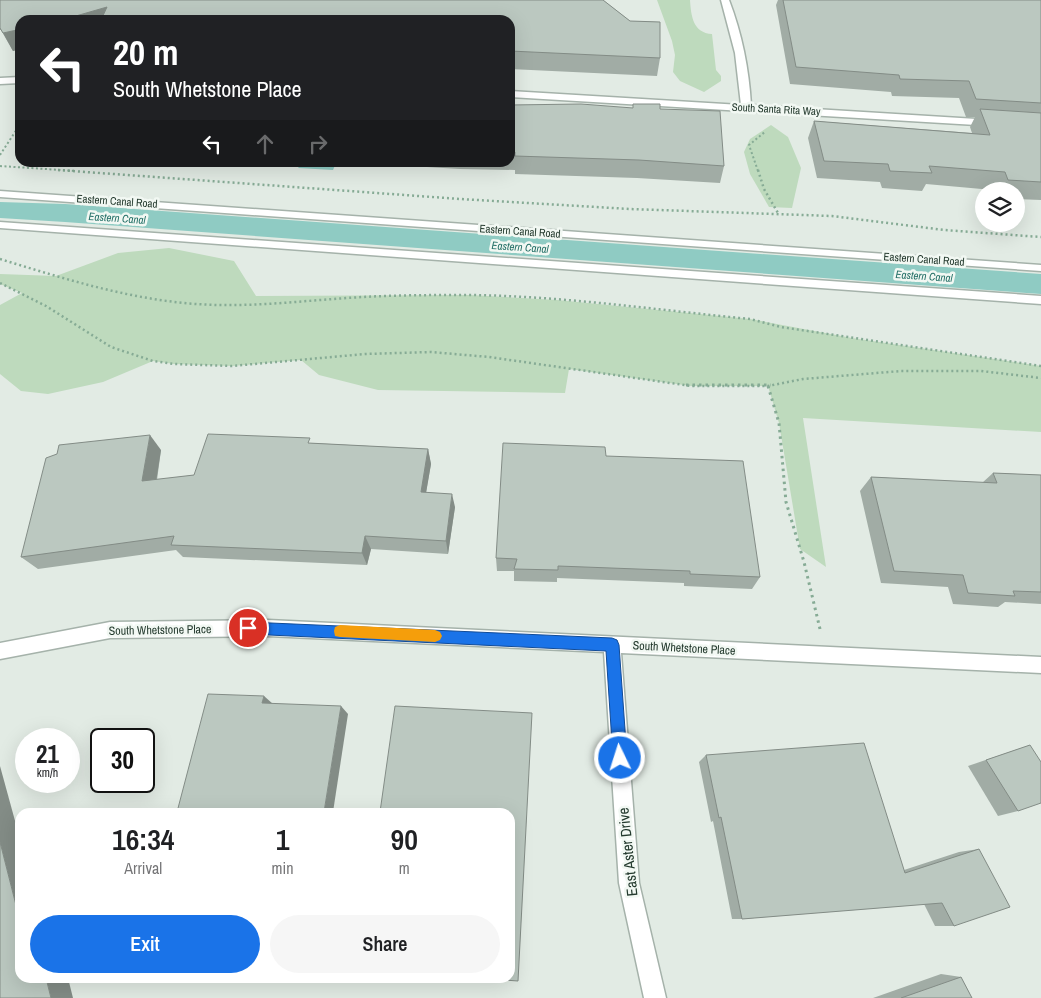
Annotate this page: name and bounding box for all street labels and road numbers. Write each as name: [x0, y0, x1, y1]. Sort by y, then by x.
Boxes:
street label: South Santa Rita Way: [731, 100, 821, 118]
street label: Eastern Canal Road: [76, 191, 158, 211]
street label: Eastern Canal Road: [479, 221, 561, 241]
street label: Eastern Canal Road: [883, 249, 965, 269]
street label: South Whetstone Place: [108, 621, 212, 639]
street label: South Whetstone Place: [632, 637, 736, 659]
street label: East Aster Drive: [612, 807, 643, 897]

